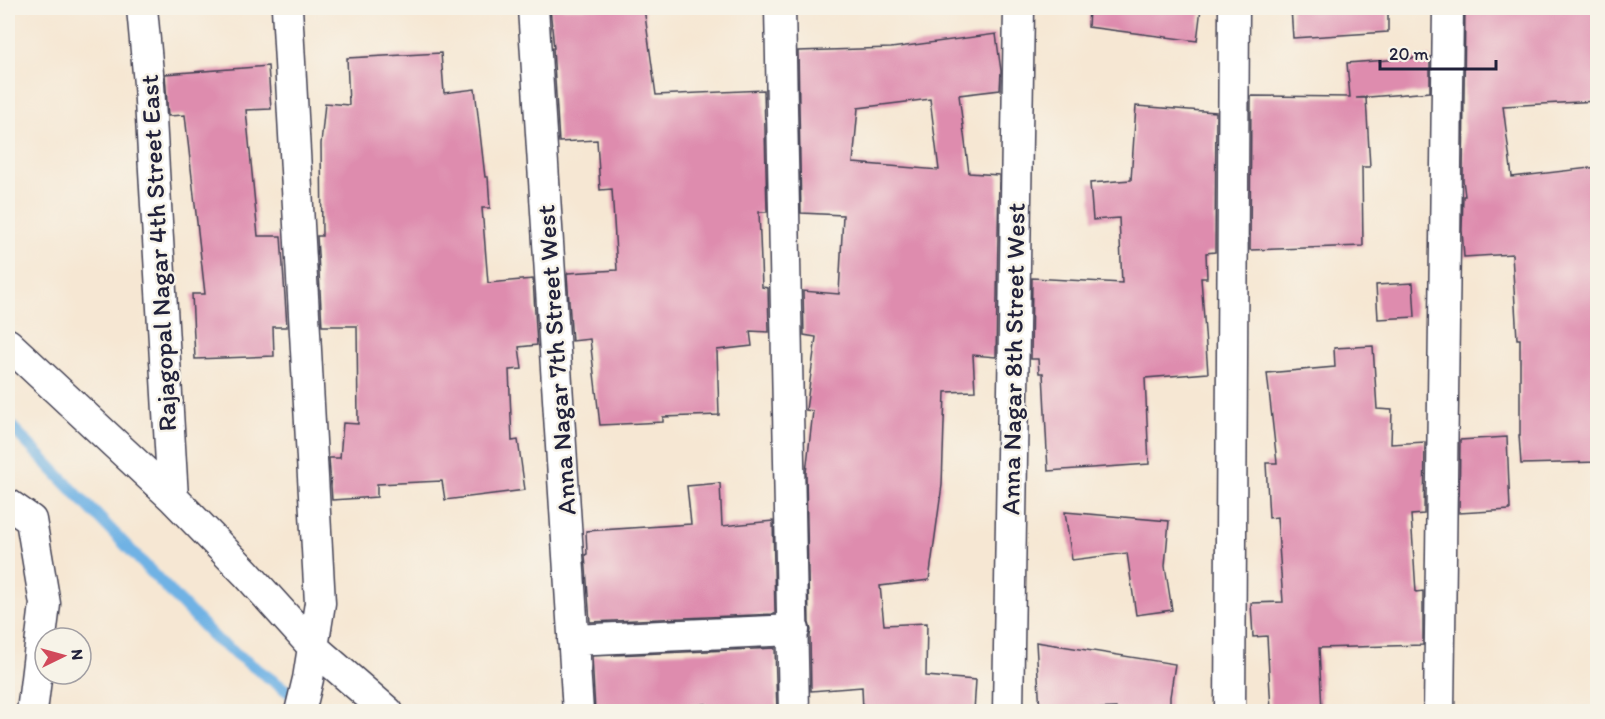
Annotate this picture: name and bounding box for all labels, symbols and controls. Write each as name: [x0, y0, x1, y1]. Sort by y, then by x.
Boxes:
scale bar: [1380, 33, 1496, 71]
text: 20 m: [1389, 43, 1429, 65]
street label: Rajagopal Nagar 4th Street East: [133, 73, 183, 432]
street label: Anna Nagar 8th Street West: [994, 202, 1032, 515]
street label: Anna Nagar 7th Street West: [529, 204, 583, 516]
north arrow: [33, 626, 93, 686]
text: N: [68, 649, 87, 661]

